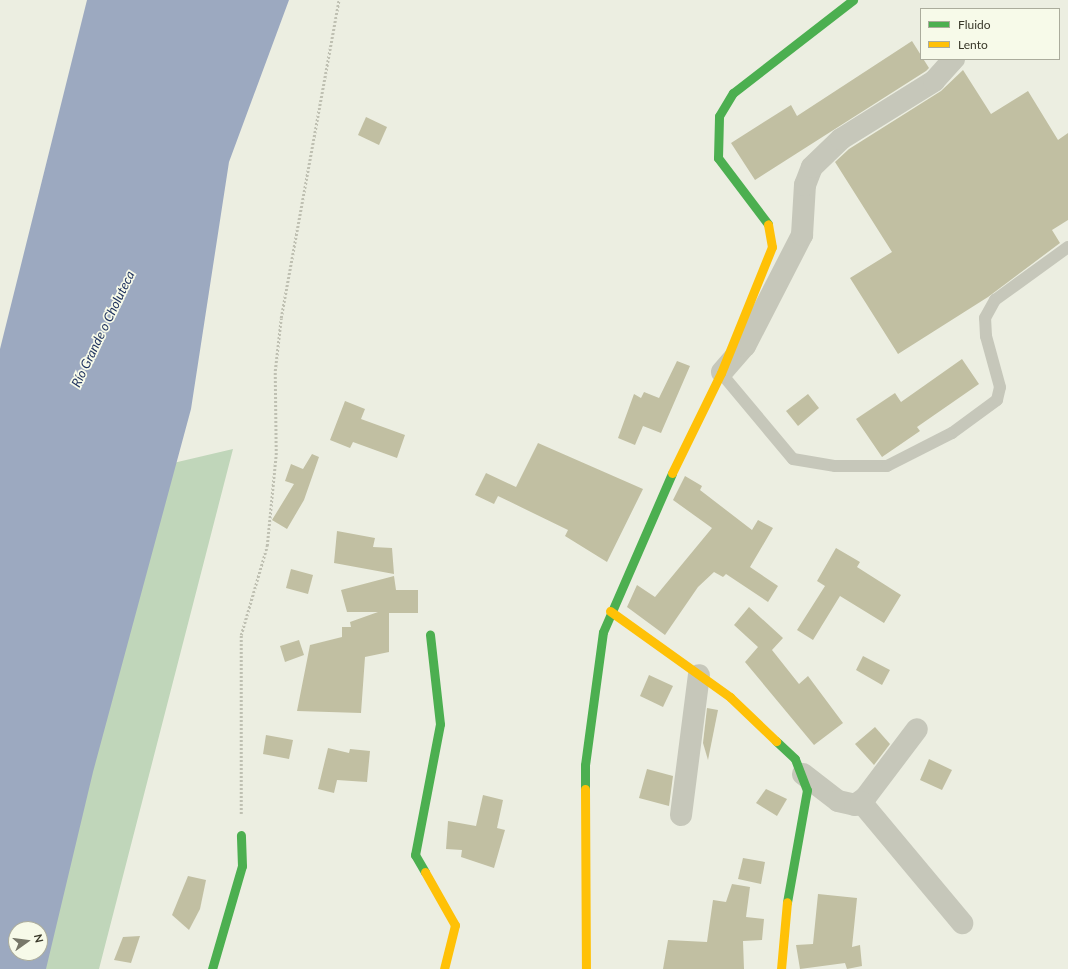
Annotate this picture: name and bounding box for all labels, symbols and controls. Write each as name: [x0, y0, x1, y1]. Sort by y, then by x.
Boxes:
legend: [920, 8, 1060, 60]
text: Fluido: [958, 17, 991, 32]
text: Lento: [958, 37, 988, 52]
water label: Río Grande o Choluteca: [68, 268, 138, 390]
north arrow: [8, 921, 48, 961]
text: N: [32, 933, 46, 944]

